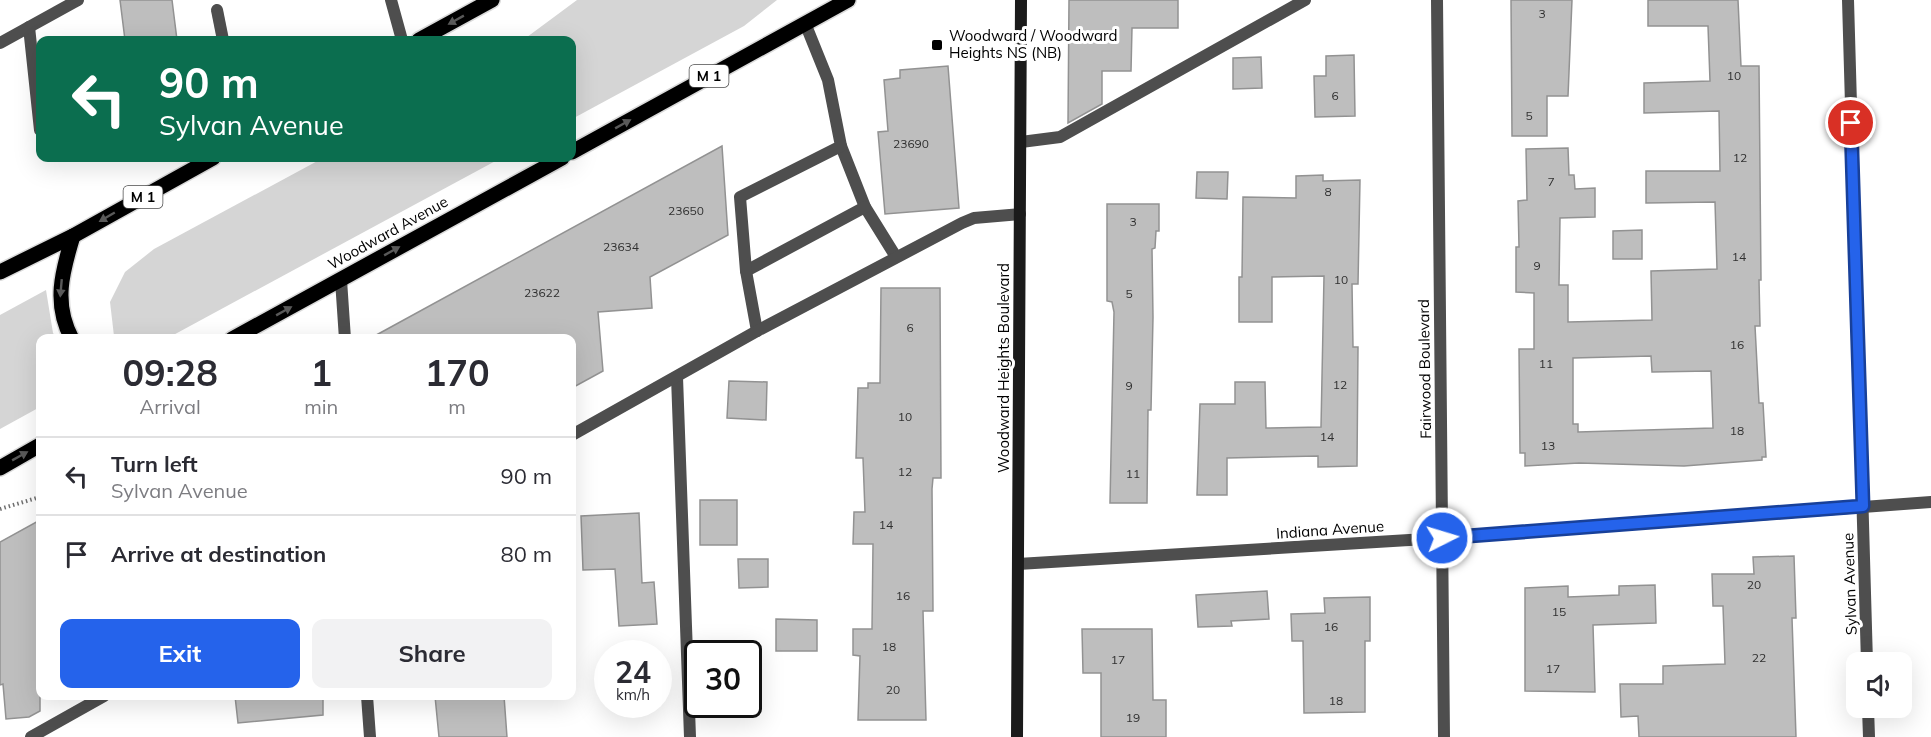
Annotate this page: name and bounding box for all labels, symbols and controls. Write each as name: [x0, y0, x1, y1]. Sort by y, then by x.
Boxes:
house number: 3: [1538, 6, 1546, 21]
one-way arrow: [447, 15, 464, 25]
place label: Woodward / Woodward Heights NS (NB): [949, 26, 1117, 62]
marker: Woodward / Woodward Heights NS (NB): [930, 38, 944, 52]
text: 90 m: [159, 56, 259, 109]
icon: left: [60, 60, 138, 138]
road number: M 1: [690, 65, 728, 87]
house number: 10: [1727, 68, 1741, 83]
house number: 6: [1331, 88, 1339, 103]
pin: [1825, 97, 1876, 148]
icon: arrive: [1834, 106, 1867, 139]
text: Sylvan Avenue: [159, 108, 344, 142]
house number: 5: [1525, 108, 1533, 123]
one-way arrow: [614, 119, 631, 129]
house number: 23690: [893, 136, 929, 151]
house number: 12: [1733, 150, 1747, 165]
house number: 7: [1547, 174, 1555, 189]
house number: 8: [1324, 184, 1332, 199]
road number: M 1: [124, 186, 162, 208]
street label: Woodward Avenue: [324, 192, 451, 273]
house number: 23650: [668, 203, 704, 218]
one-way arrow: [98, 212, 115, 222]
house number: 3: [1129, 214, 1137, 229]
house number: 23634: [603, 239, 639, 254]
one-way arrow: [384, 246, 401, 256]
house number: 14: [1732, 249, 1746, 264]
house number: 9: [1533, 258, 1541, 273]
street label: Woodward Heights Boulevard: [994, 263, 1013, 473]
house number: 10: [1334, 272, 1348, 287]
one-way arrow: [56, 279, 66, 298]
house number: 23622: [524, 285, 560, 300]
house number: 5: [1125, 286, 1133, 301]
street label: Fairwood Boulevard: [1414, 299, 1435, 439]
one-way arrow: [275, 306, 292, 316]
house number: 6: [906, 320, 914, 335]
house number: 16: [1730, 337, 1744, 352]
text: 09:28: [122, 350, 218, 395]
text: 1: [310, 350, 332, 395]
text: 170: [425, 350, 490, 395]
house number: 11: [1539, 356, 1553, 371]
house number: 12: [1333, 377, 1347, 392]
house number: 9: [1125, 378, 1133, 393]
text: Arrival: [140, 394, 201, 419]
text: min: [304, 394, 338, 419]
text: m: [448, 394, 466, 419]
house number: 10: [898, 409, 912, 424]
house number: 18: [1730, 423, 1744, 438]
house number: 14: [1320, 429, 1334, 444]
house number: 13: [1541, 438, 1555, 453]
text: Turn left: [111, 450, 198, 478]
one-way arrow: [12, 451, 28, 462]
icon: left: [60, 460, 93, 493]
text: 90 m: [501, 462, 552, 490]
house number: 12: [898, 464, 912, 479]
house number: 11: [1126, 466, 1140, 481]
text: Sylvan Avenue: [111, 478, 248, 503]
position arrow: [1410, 506, 1474, 570]
street label: Indiana Avenue: [1275, 516, 1385, 543]
house number: 14: [879, 517, 893, 532]
street label: Sylvan Avenue: [1838, 532, 1861, 636]
icon: arrive: [60, 538, 93, 571]
text: Arrive at destination: [111, 540, 326, 568]
text: 80 m: [501, 540, 552, 568]
house number: 20: [1747, 577, 1761, 592]
house number: 16: [896, 588, 910, 603]
house number: 15: [1552, 604, 1566, 619]
button: Exit: [60, 619, 300, 688]
button: Share: [312, 619, 552, 688]
house number: 16: [1324, 619, 1338, 634]
house number: 18: [882, 639, 896, 654]
speed limit sign: 30: [684, 640, 762, 718]
house number: 22: [1752, 650, 1766, 665]
house number: 17: [1111, 652, 1125, 667]
map controls: [1846, 652, 1912, 718]
button: sound: [1846, 652, 1912, 718]
text: 24: [615, 653, 651, 691]
house number: 17: [1546, 661, 1560, 676]
house number: 20: [886, 682, 900, 697]
text: km/h: [616, 685, 650, 704]
house number: 18: [1329, 693, 1343, 708]
house number: 19: [1126, 710, 1140, 725]

